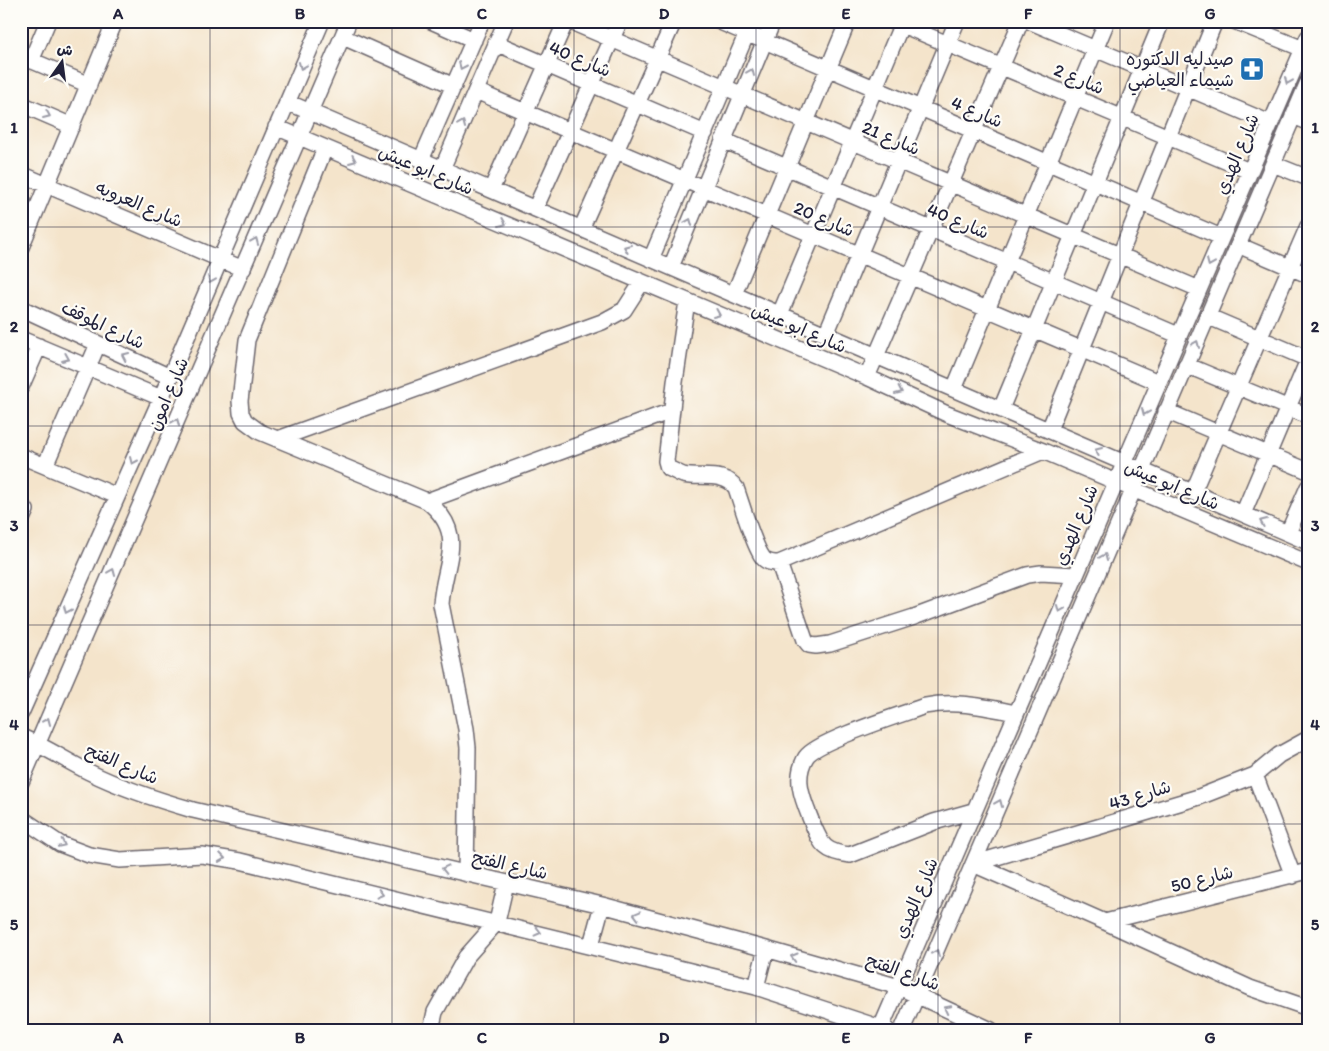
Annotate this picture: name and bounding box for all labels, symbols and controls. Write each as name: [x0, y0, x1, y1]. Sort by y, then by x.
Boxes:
text: A: [112, 4, 124, 23]
text: B: [295, 4, 306, 23]
text: C: [477, 4, 488, 23]
text: D: [659, 4, 670, 23]
text: E: [842, 4, 851, 23]
text: F: [1024, 4, 1033, 23]
text: G: [1204, 4, 1216, 23]
street label: شارع 40: [545, 36, 614, 83]
north arrow: [38, 38, 88, 88]
text: ش: [55, 40, 75, 60]
place label: صيدليه الدكتوره شيماء العياضي: [1126, 48, 1234, 96]
pharmacy icon: صيدليه الدكتوره شيماء العياضي: [1239, 56, 1265, 82]
street label: شارع 2: [1050, 59, 1107, 100]
one-way arrow: [298, 61, 309, 70]
one-way arrow: [458, 61, 469, 70]
one-way arrow: [745, 68, 756, 77]
one-way arrow: [1284, 76, 1295, 85]
street label: شارع 4: [948, 91, 1006, 134]
one-way arrow: [42, 109, 50, 119]
street label: شارع الهدي: [1210, 110, 1266, 198]
street label: شارع 21: [858, 116, 923, 161]
text: 1: [10, 118, 18, 137]
text: 1: [1311, 118, 1319, 137]
one-way arrow: [455, 120, 466, 129]
street label: شارع ابو عيش: [375, 140, 477, 201]
one-way arrow: [348, 154, 357, 164]
street label: شارع العروبه: [92, 176, 186, 233]
street label: شارع 20: [790, 196, 858, 242]
street label: شارع 40: [923, 198, 992, 245]
one-way arrow: [498, 217, 507, 228]
one-way arrow: [683, 218, 694, 227]
one-way arrow: [248, 237, 259, 246]
one-way arrow: [623, 244, 632, 255]
one-way arrow: [1205, 258, 1216, 267]
one-way arrow: [207, 275, 218, 284]
street label: شارع الموقف: [57, 296, 148, 355]
street label: شارع ابو عيش: [748, 298, 850, 359]
one-way arrow: [712, 307, 721, 318]
text: 2: [10, 317, 19, 336]
text: 2: [1311, 317, 1320, 336]
one-way arrow: [1189, 340, 1200, 349]
one-way arrow: [61, 351, 70, 362]
one-way arrow: [121, 352, 130, 362]
street label: شارع امون: [143, 354, 194, 434]
one-way arrow: [894, 385, 903, 396]
one-way arrow: [1141, 407, 1152, 416]
one-way arrow: [170, 418, 181, 427]
one-way arrow: [1094, 447, 1103, 457]
street label: شارع ابو عيش: [1121, 455, 1223, 516]
one-way arrow: [128, 456, 139, 465]
street label: شارع الهدي: [1049, 481, 1105, 569]
text: 3: [10, 516, 19, 535]
text: 3: [1311, 516, 1320, 535]
one-way arrow: [1259, 518, 1268, 529]
one-way arrow: [1098, 553, 1108, 562]
one-way arrow: [105, 568, 116, 577]
one-way arrow: [1056, 604, 1067, 613]
one-way arrow: [63, 605, 74, 614]
text: 4: [9, 715, 19, 734]
text: 4: [1310, 715, 1320, 734]
one-way arrow: [41, 717, 52, 726]
street label: شارع الفتح: [82, 739, 162, 790]
street label: شارع 43: [1106, 775, 1174, 816]
one-way arrow: [994, 800, 1004, 808]
one-way arrow: [57, 838, 66, 848]
street label: شارع الفتح: [470, 846, 550, 885]
one-way arrow: [218, 852, 226, 863]
street label: شارع الهدي: [889, 854, 945, 942]
street label: شارع 50: [1169, 861, 1236, 898]
one-way arrow: [440, 864, 449, 875]
one-way arrow: [376, 888, 385, 899]
one-way arrow: [633, 910, 641, 921]
text: 5: [10, 915, 19, 934]
text: 5: [1311, 915, 1320, 934]
one-way arrow: [534, 926, 543, 937]
street label: شارع الفتح: [863, 949, 943, 996]
one-way arrow: [929, 949, 940, 958]
one-way arrow: [790, 952, 799, 962]
one-way arrow: [943, 1005, 952, 1016]
text: A: [112, 1028, 124, 1047]
text: B: [295, 1028, 306, 1047]
text: C: [477, 1028, 488, 1047]
text: D: [659, 1028, 670, 1047]
text: E: [842, 1028, 851, 1047]
text: F: [1024, 1028, 1033, 1047]
text: G: [1204, 1028, 1216, 1047]

